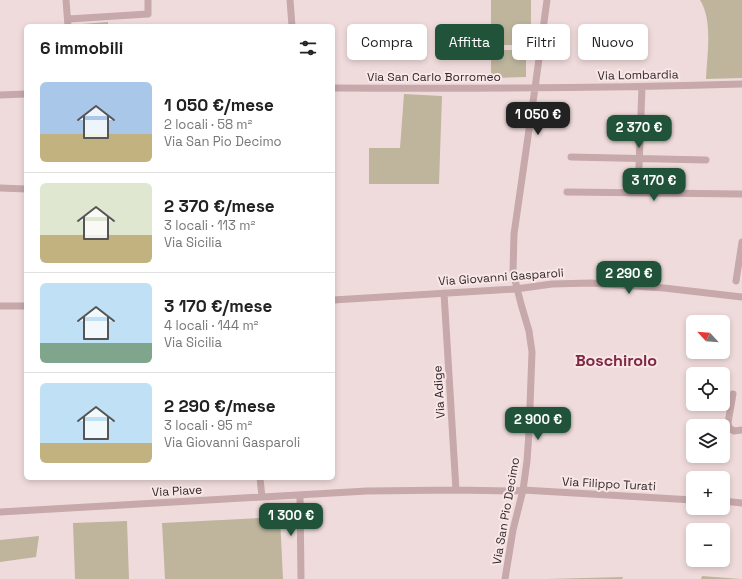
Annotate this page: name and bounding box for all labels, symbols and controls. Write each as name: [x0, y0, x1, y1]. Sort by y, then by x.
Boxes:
chip: Compra: [347, 24, 427, 60]
chip: Affitta: [435, 24, 504, 60]
chip: Filtri: [512, 24, 570, 60]
chip: Nuovo: [578, 24, 648, 60]
text: 6 immobili: [40, 37, 123, 59]
icon: filters: [297, 37, 319, 59]
street label: Via Lombardia: [597, 66, 679, 84]
street label: Via San Carlo Borromeo: [367, 69, 501, 85]
text: 1 050 €/mese: [164, 94, 274, 116]
icon: home: [72, 98, 120, 146]
pin: 1 050 €: [501, 102, 575, 136]
text: 1 050 €: [515, 106, 561, 123]
pin: 2 370 €: [602, 115, 676, 149]
text: 2 locali · 58 m²: [164, 116, 252, 133]
text: 2 370 €: [616, 119, 662, 136]
text: Via San Pio Decimo: [164, 133, 282, 150]
pin: 3 170 €: [617, 168, 691, 202]
text: 3 170 €: [632, 172, 676, 189]
text: 2 370 €/mese: [164, 195, 275, 217]
icon: home: [72, 199, 120, 247]
text: 3 locali · 113 m²: [164, 217, 255, 234]
text: Via Sicilia: [164, 234, 222, 251]
pin: 2 290 €: [592, 261, 666, 295]
street label: Via Giovanni Gasparoli: [438, 265, 564, 289]
text: 2 290 €: [605, 265, 653, 282]
text: 3 170 €/mese: [164, 295, 272, 317]
icon: home: [72, 299, 120, 347]
north arrow: [686, 315, 730, 359]
map controls: [686, 315, 730, 567]
text: 4 locali · 144 m²: [164, 317, 258, 334]
text: Via Sicilia: [164, 334, 222, 351]
district label: Boschirolo: [575, 350, 657, 371]
street label: Via Adige: [429, 365, 449, 419]
button: locate: [686, 367, 730, 411]
text: 2 290 €/mese: [164, 395, 275, 417]
icon: home: [72, 399, 120, 447]
pin: 2 900 €: [501, 407, 575, 441]
text: 2 900 €: [514, 411, 562, 428]
text: 3 locali · 95 m²: [164, 417, 252, 434]
button: layers: [686, 419, 730, 463]
text: Via Giovanni Gasparoli: [164, 434, 300, 451]
street label: Via San Pio Decimo: [489, 456, 523, 566]
button: +: [686, 471, 730, 515]
street label: Via Filippo Turati: [562, 474, 656, 494]
street label: Via Piave: [151, 482, 203, 500]
pin: 1 300 €: [254, 503, 328, 537]
text: 1 300 €: [268, 507, 314, 524]
button: −: [686, 523, 730, 567]

